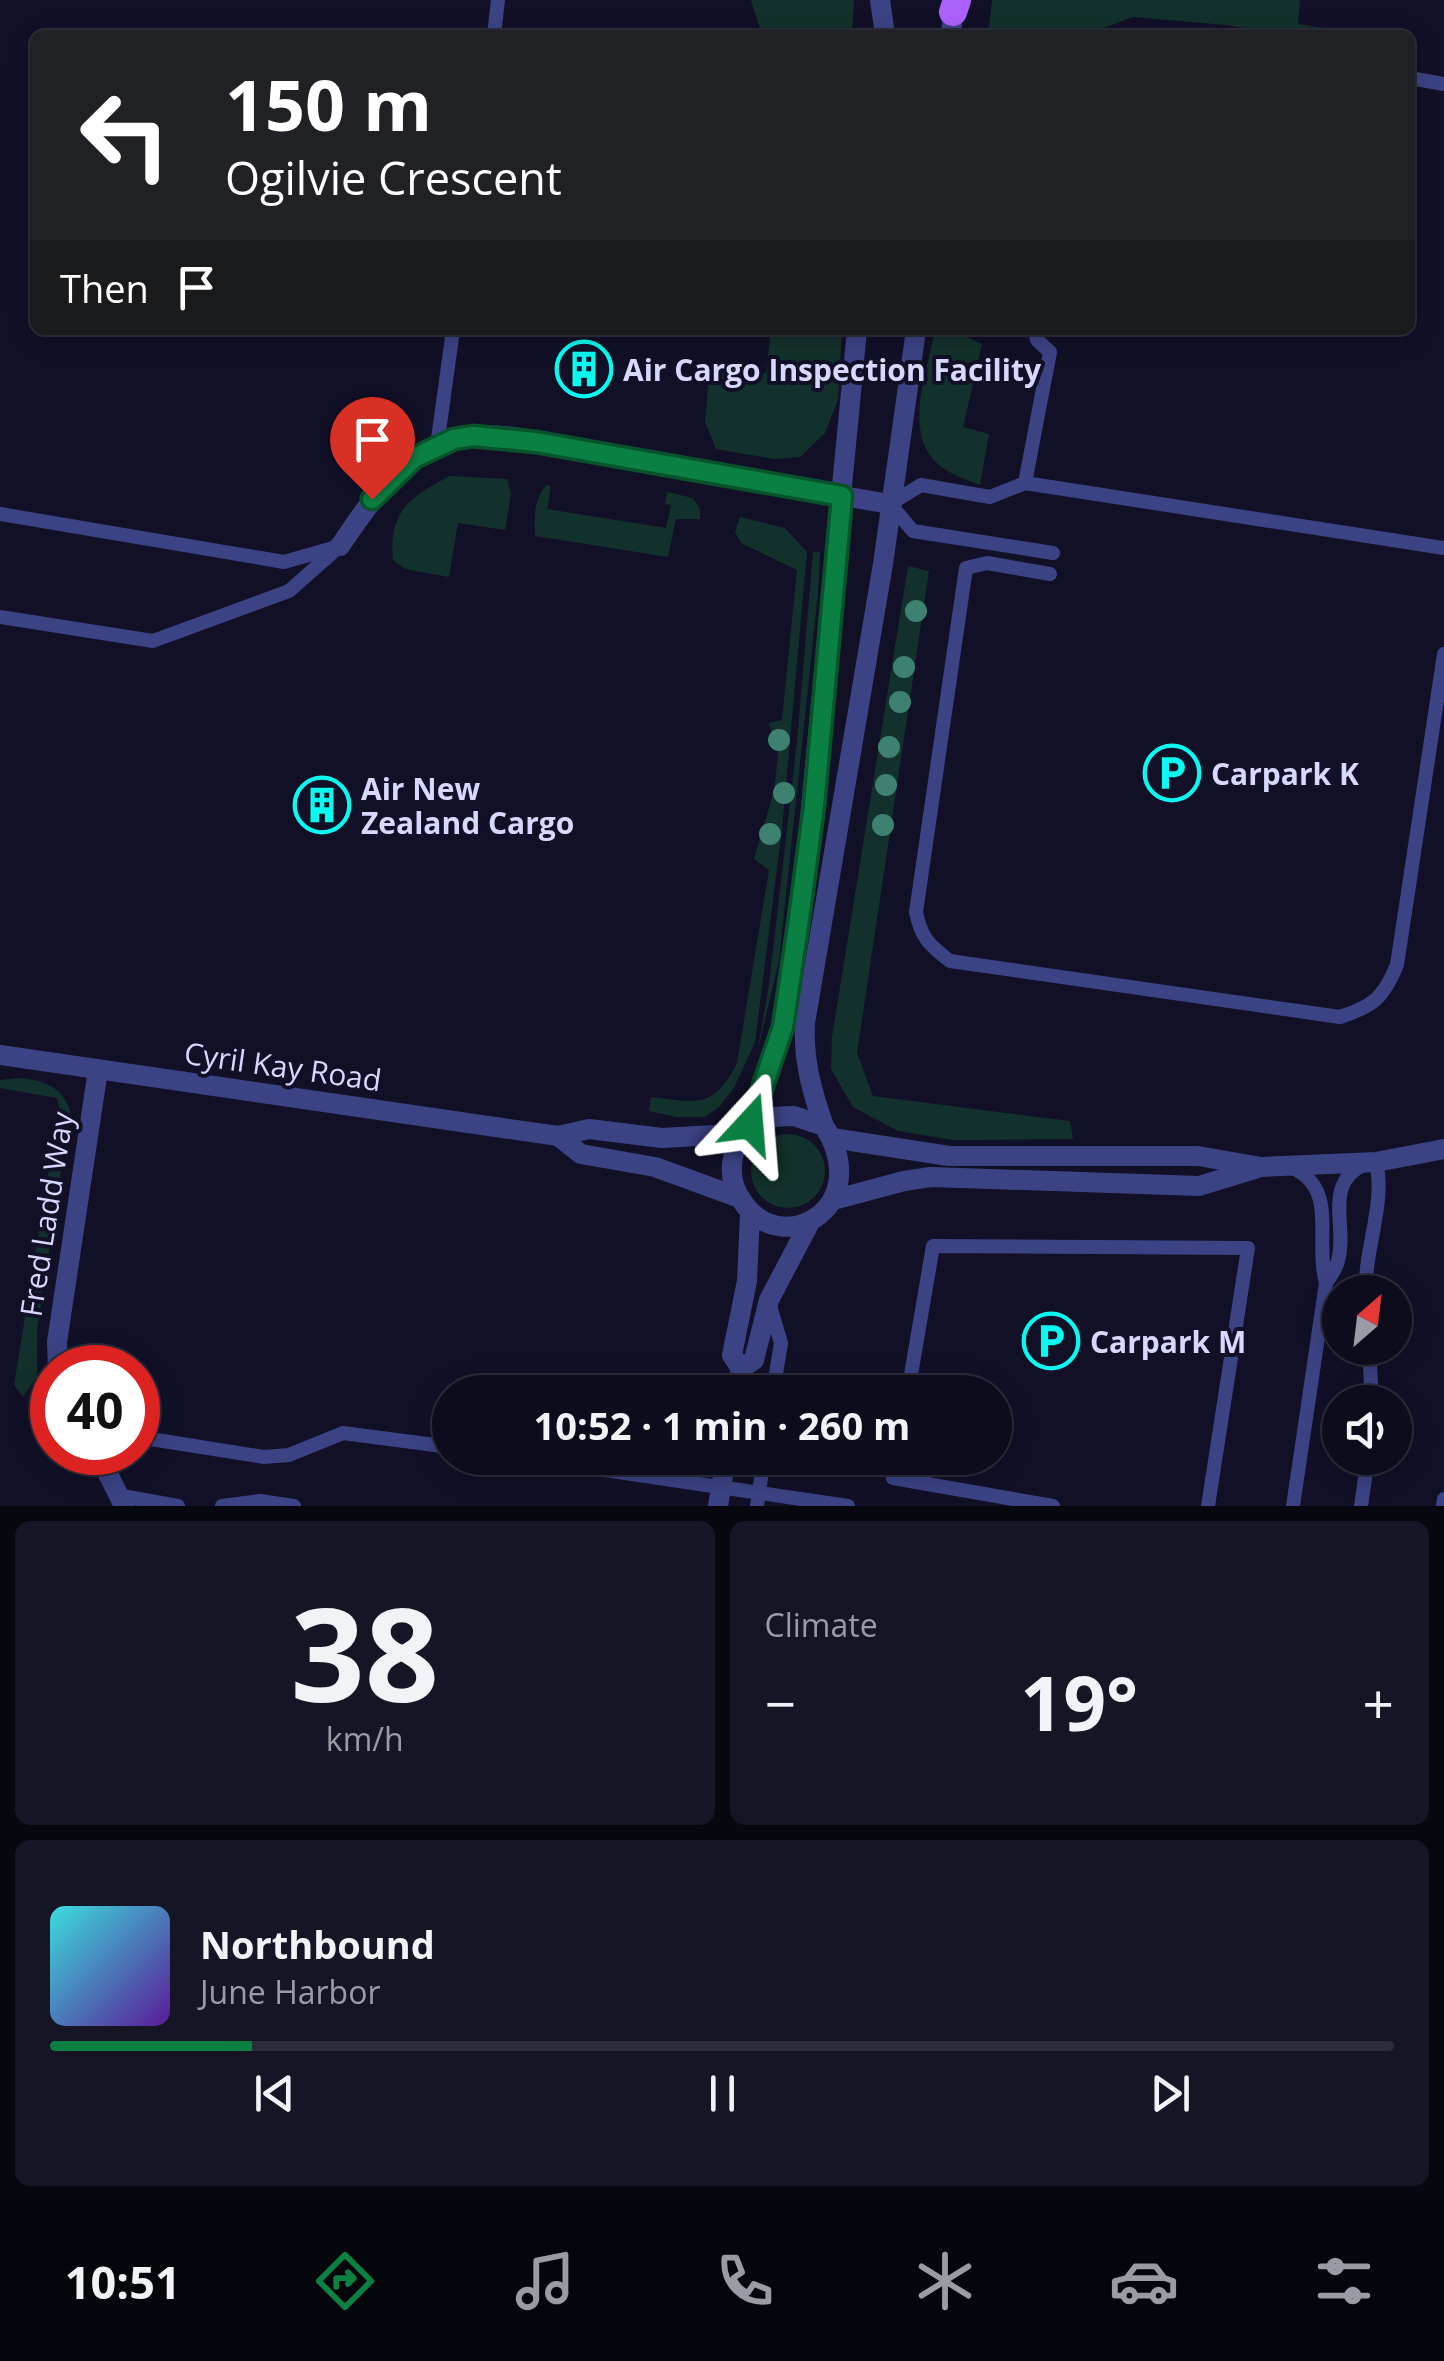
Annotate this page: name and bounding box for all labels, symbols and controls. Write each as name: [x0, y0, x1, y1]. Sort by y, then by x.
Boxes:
text: 150 m: [225, 56, 432, 152]
icon: left: [60, 70, 190, 200]
text: Ogilvie Crescent: [225, 147, 562, 208]
icon: arrive: [169, 260, 224, 315]
text: Then: [60, 262, 149, 314]
building icon: Air Cargo Inspection Facility: [554, 339, 614, 399]
place label: Air Cargo Inspection Facility: [623, 349, 1042, 390]
pin: [330, 397, 415, 500]
icon: arrive: [345, 412, 400, 467]
parking icon: Carpark K: [1142, 743, 1202, 803]
place label: Carpark K: [1211, 753, 1359, 794]
place label: Air New Zealand Cargo: [361, 768, 574, 843]
building icon: Air New Zealand Cargo: [292, 775, 352, 835]
street label: Cyril Kay Road: [182, 1032, 384, 1100]
position arrow: [698, 1072, 802, 1176]
street label: Fred Ladd Way: [10, 1108, 83, 1319]
north arrow: [1322, 1275, 1412, 1365]
map controls: [1322, 1275, 1412, 1475]
parking icon: Carpark M: [1021, 1311, 1081, 1371]
place label: Carpark M: [1090, 1321, 1246, 1362]
speed limit sign: 40: [30, 1345, 160, 1475]
button: sound: [1322, 1385, 1412, 1475]
text: 10:52 · 1 min · 260 m: [534, 1399, 910, 1451]
text: 38: [290, 1563, 439, 1740]
text: Climate: [765, 1603, 878, 1646]
text: 19°: [1020, 1651, 1138, 1753]
text: −: [765, 1665, 796, 1740]
text: +: [1363, 1665, 1394, 1740]
text: km/h: [326, 1717, 404, 1760]
text: Northbound: [200, 1918, 435, 1970]
text: June Harbor: [200, 1970, 380, 2013]
icon: previous: [247, 2066, 302, 2121]
icon: pause: [695, 2066, 750, 2121]
icon: next: [1143, 2066, 1198, 2121]
icon: directions: [310, 2246, 380, 2316]
icon: music: [510, 2246, 580, 2316]
icon: phone: [710, 2246, 780, 2316]
icon: climate: [910, 2246, 980, 2316]
icon: car: [1109, 2246, 1179, 2316]
icon: filters: [1309, 2246, 1379, 2316]
text: 10:51: [65, 2251, 181, 2312]

